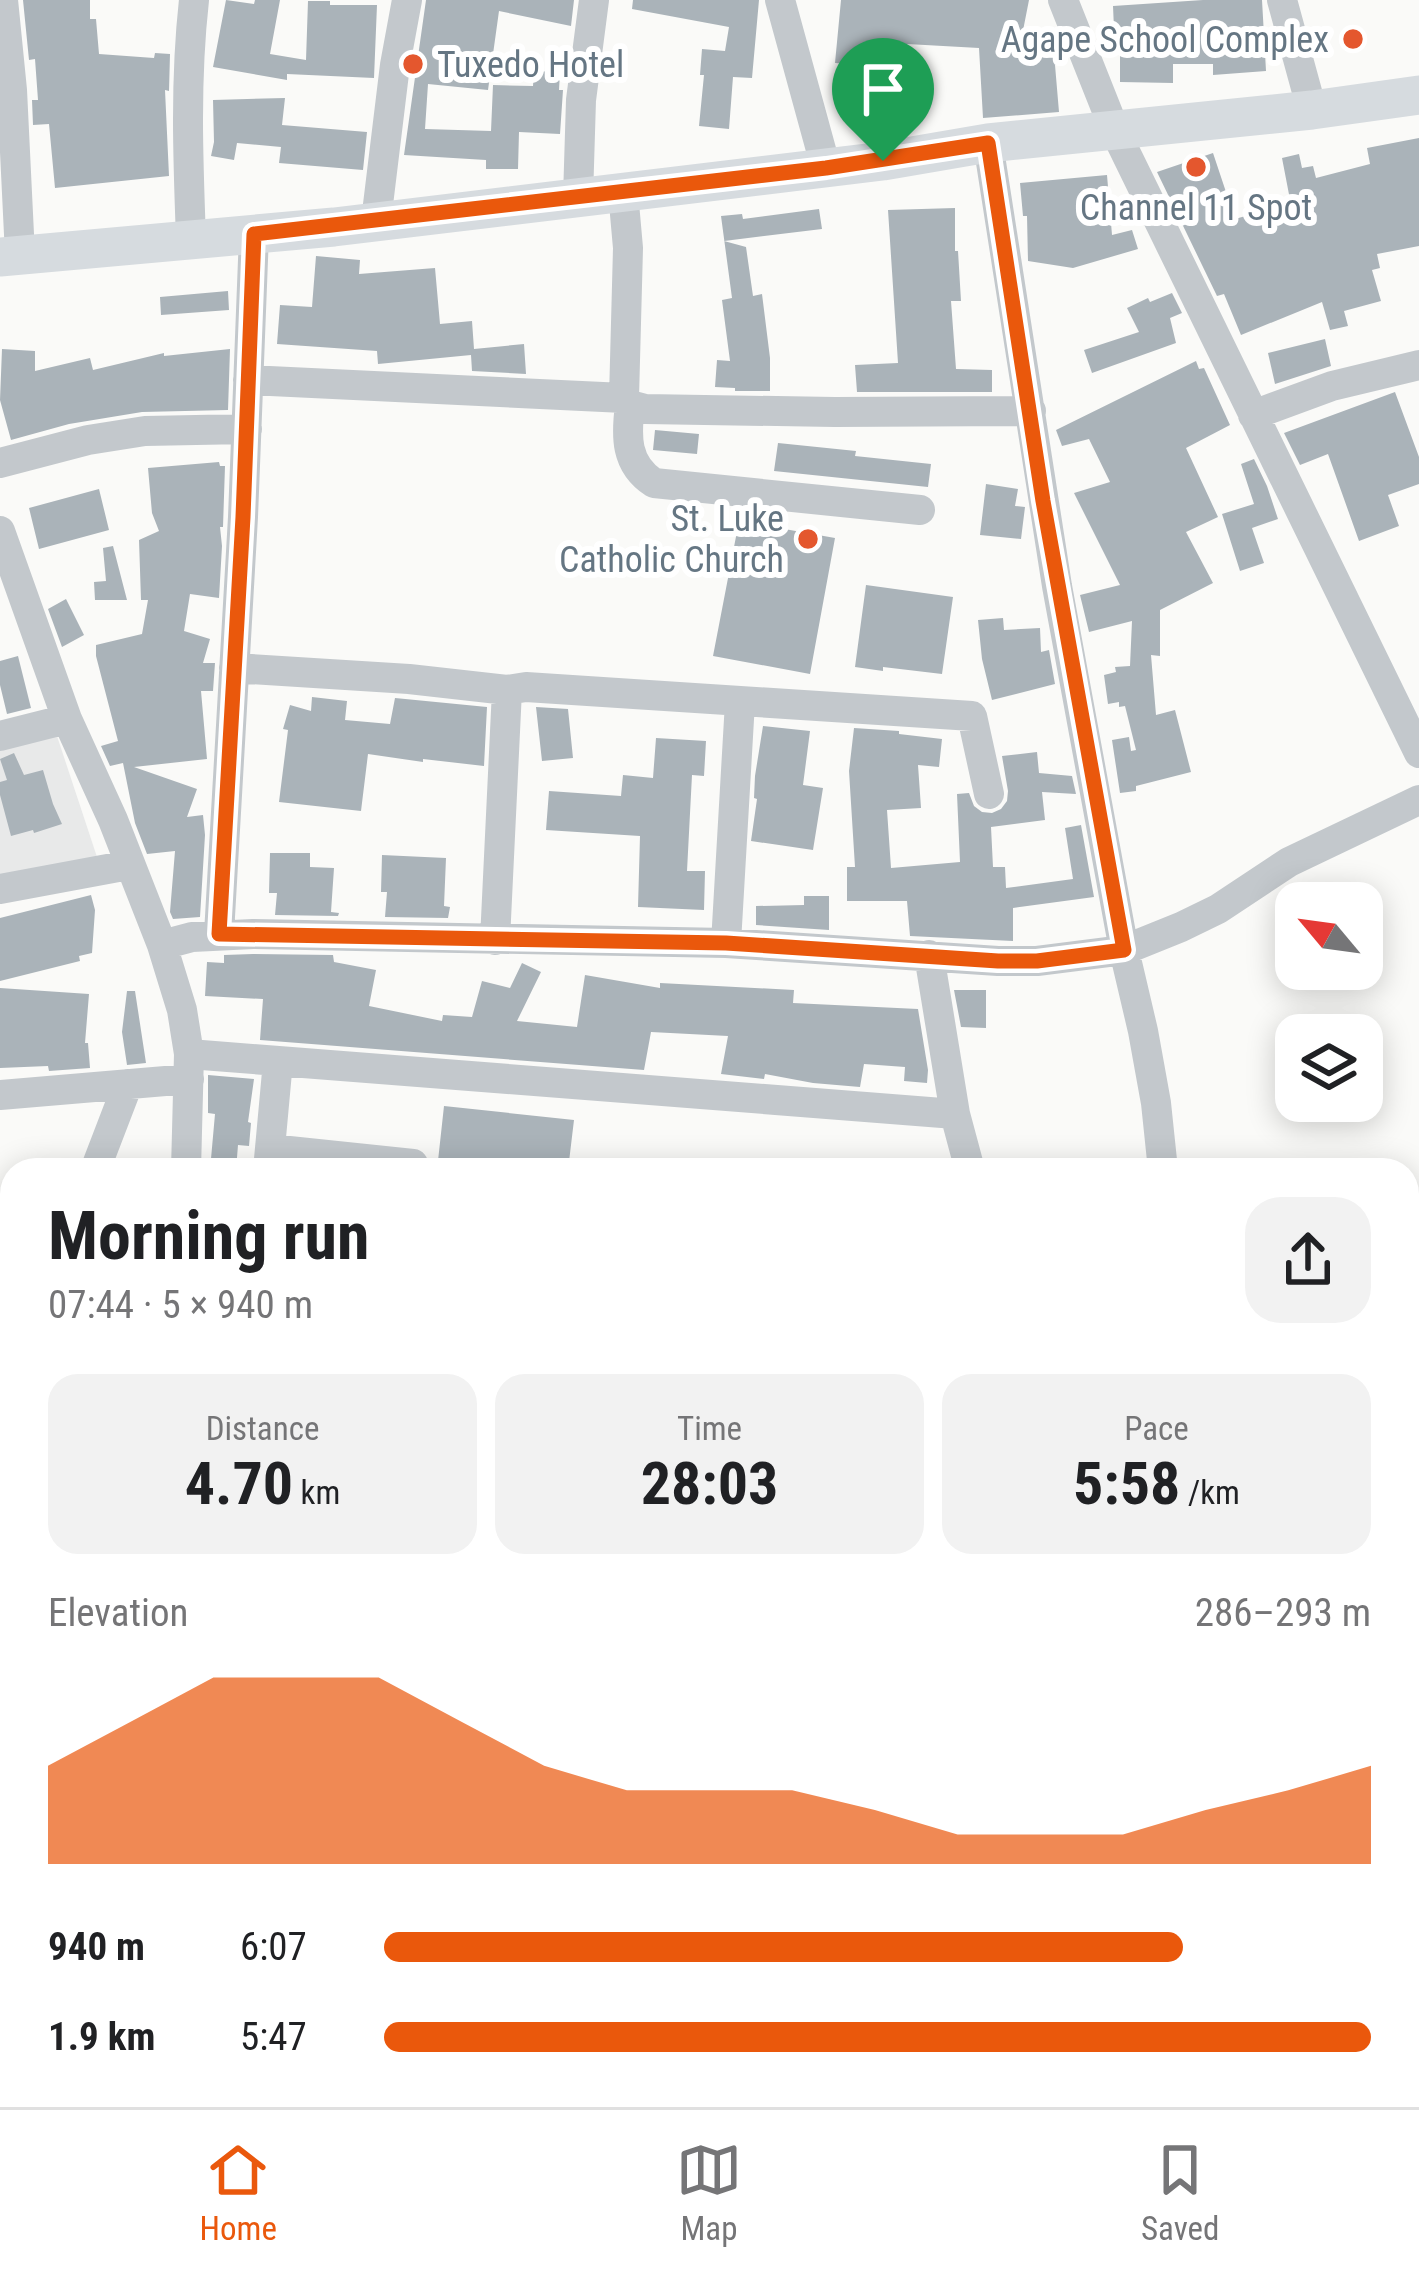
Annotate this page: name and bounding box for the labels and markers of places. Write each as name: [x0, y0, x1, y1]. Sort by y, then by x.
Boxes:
place label: Agape School Complex: [1001, 19, 1329, 61]
marker: Agape School Complex: [1340, 26, 1366, 52]
pin: [832, 38, 934, 161]
place label: Tuxedo Hotel: [437, 44, 624, 86]
marker: Tuxedo Hotel: [400, 51, 426, 77]
marker: Channel 11 Spot: [1183, 154, 1209, 180]
place label: Channel 11 Spot: [1080, 187, 1312, 229]
place label: St. Luke Catholic Church: [559, 498, 784, 581]
marker: St. Luke Catholic Church: [795, 526, 821, 552]

